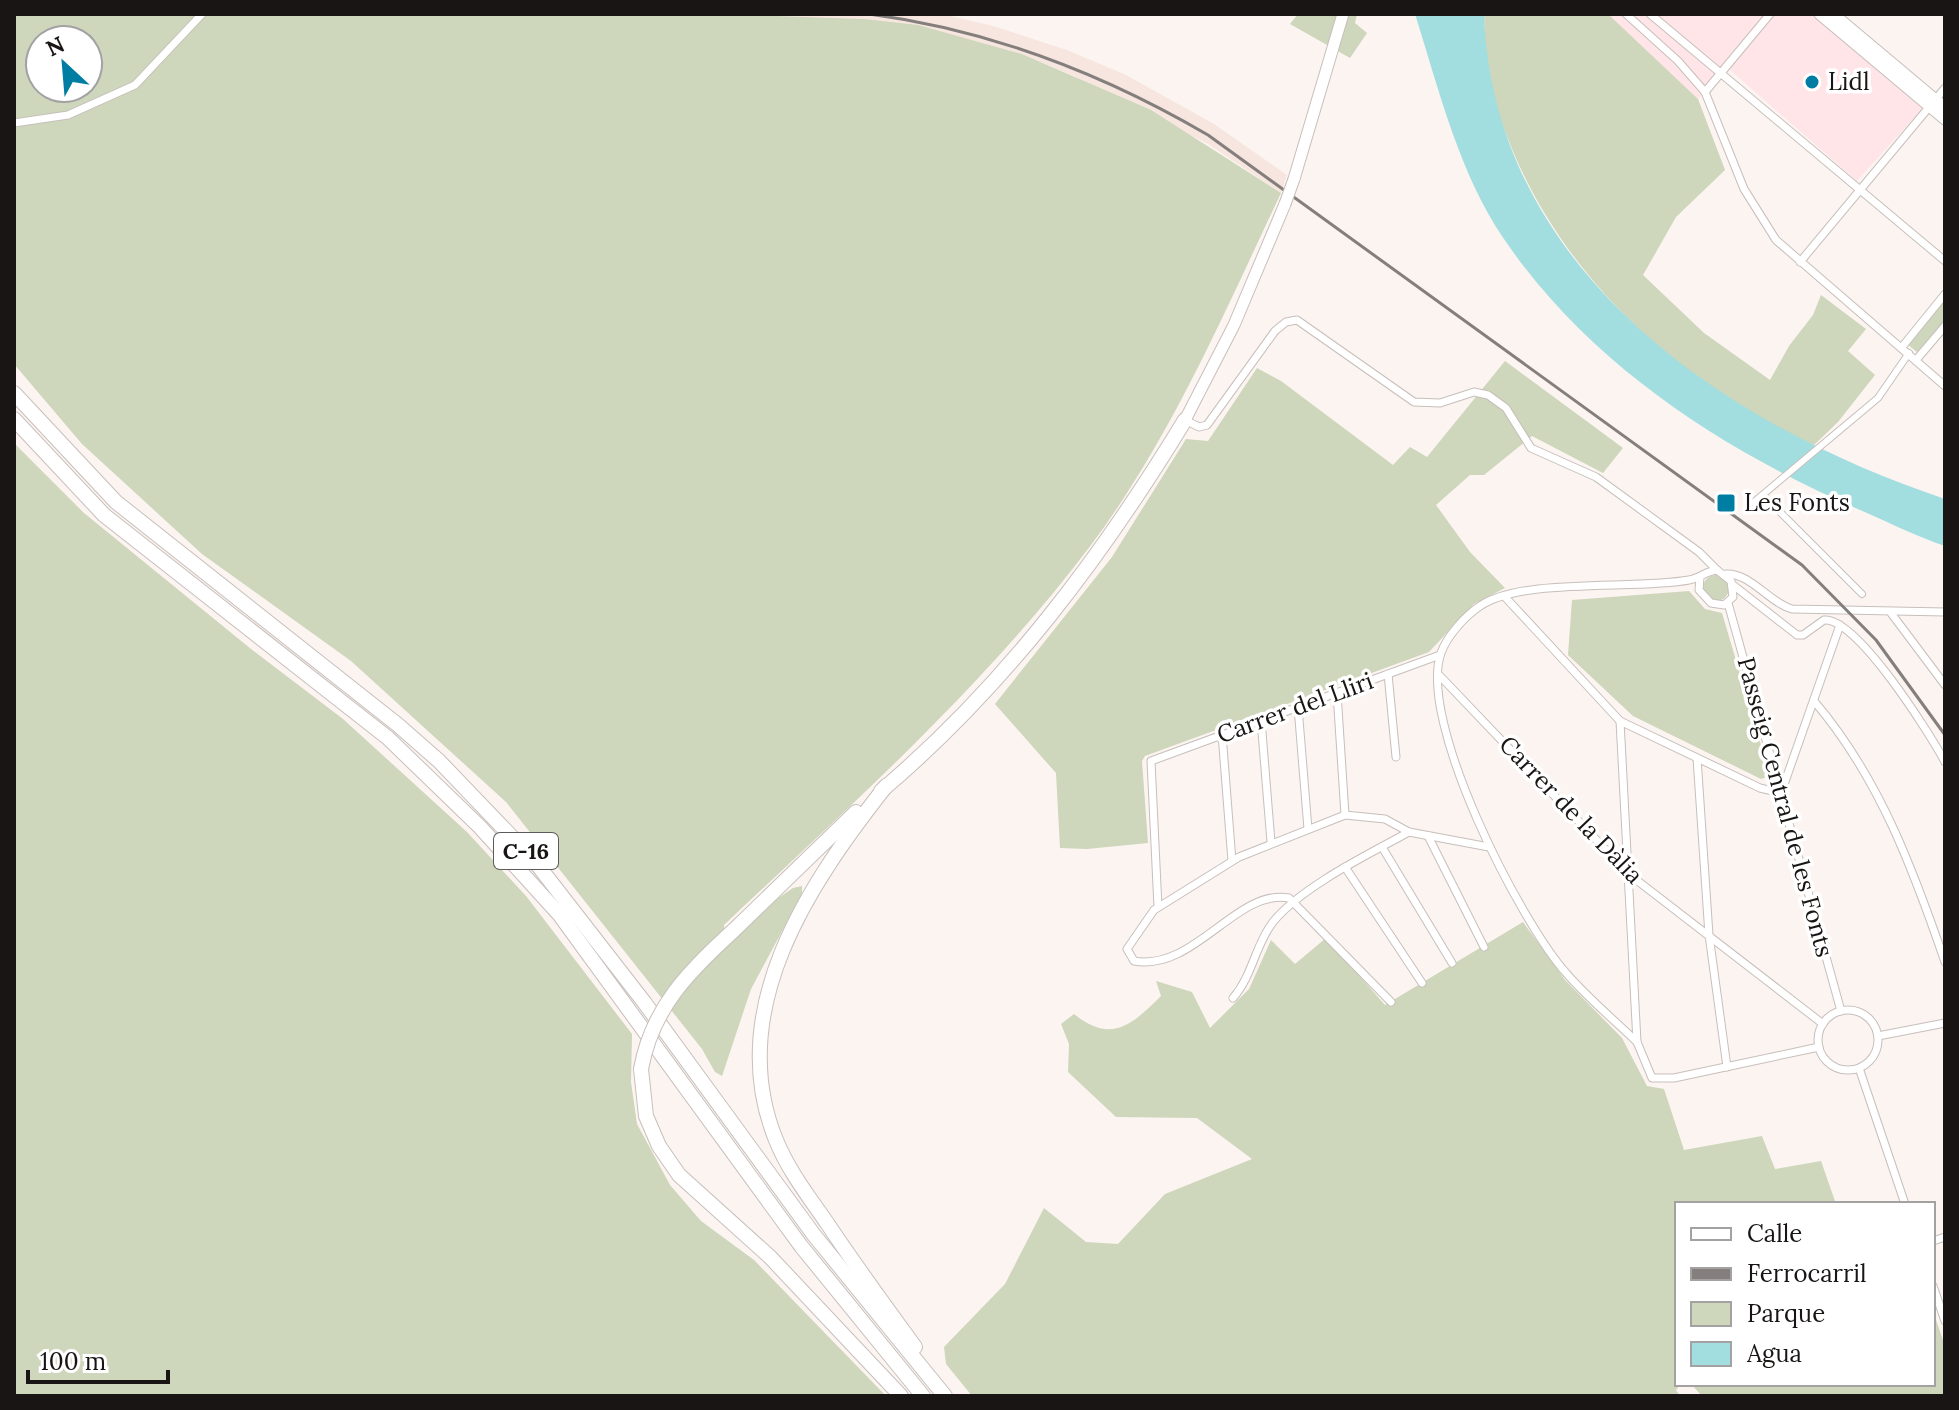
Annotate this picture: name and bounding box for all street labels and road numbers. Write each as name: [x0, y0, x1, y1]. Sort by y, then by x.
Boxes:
street label: Passeig Central de les Fonts: [1730, 653, 1840, 960]
street label: Carrer del Lliri: [1212, 665, 1377, 750]
street label: Carrer de la Dàlia: [1493, 729, 1650, 890]
road number: C-16: [494, 833, 558, 869]

